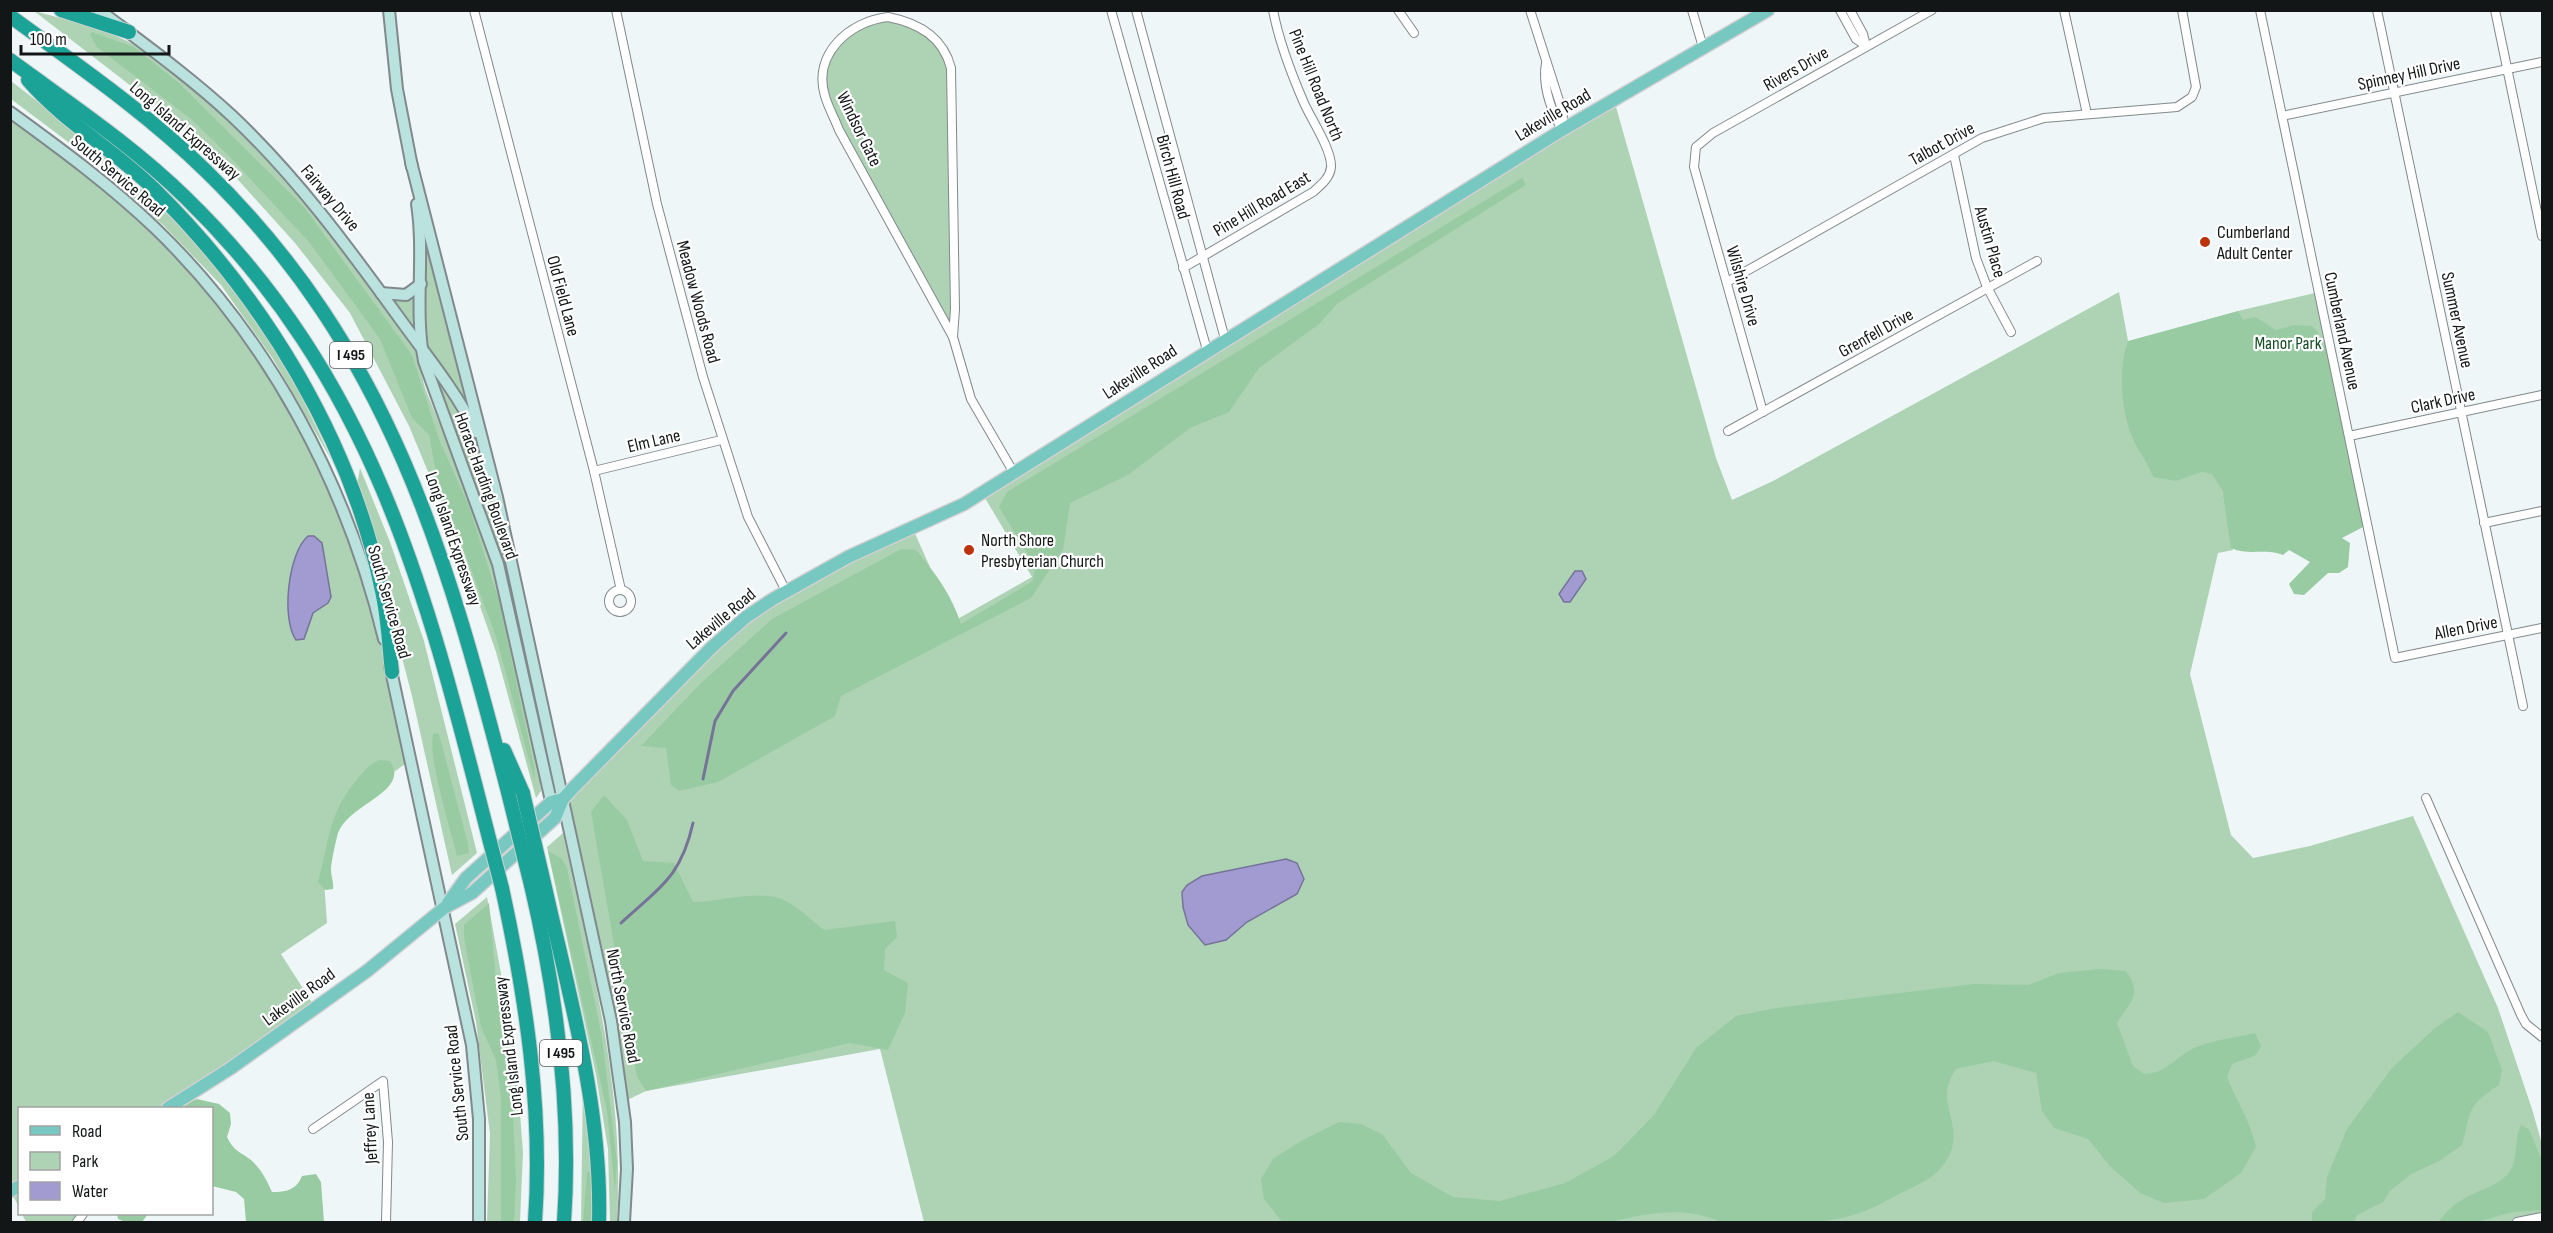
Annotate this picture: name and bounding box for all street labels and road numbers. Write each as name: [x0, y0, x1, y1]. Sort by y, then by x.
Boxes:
street label: Pine Hill Road North: [1284, 26, 1348, 144]
street label: Rivers Drive: [1760, 42, 1832, 96]
street label: Spinney Hill Drive: [2356, 53, 2462, 95]
street label: Long Island Expressway: [125, 77, 245, 185]
street label: Lakeville Road: [1511, 84, 1595, 146]
street label: Windsor Gate: [832, 88, 886, 170]
street label: Talbot Drive: [1906, 118, 1978, 170]
street label: South Service Road: [67, 130, 169, 222]
street label: Birch Hill Road: [1152, 133, 1194, 221]
street label: Fairway Drive: [296, 161, 364, 235]
street label: Pine Hill Road East: [1210, 166, 1315, 241]
street label: Austin Place: [1970, 203, 2010, 280]
street label: Meadow Woods Road: [672, 238, 724, 366]
street label: Wilshire Drive: [1722, 244, 1764, 328]
street label: Old Field Lane: [542, 253, 584, 339]
street label: Cumberland Avenue: [2319, 270, 2365, 392]
street label: Summer Avenue: [2437, 270, 2477, 370]
street label: Grenfell Drive: [1835, 304, 1917, 362]
street label: Lakeville Road: [1099, 340, 1181, 404]
road number: I 495: [330, 342, 372, 368]
street label: Clark Drive: [2409, 384, 2477, 418]
street label: Horace Harding Boulevard: [450, 410, 522, 562]
street label: Elm Lane: [625, 425, 683, 457]
street label: Long Island Expressway: [420, 469, 486, 609]
street label: South Service Road: [363, 543, 415, 661]
street label: Lakeville Road: [682, 584, 760, 654]
street label: Allen Drive: [2432, 612, 2499, 645]
street label: North Service Road: [602, 947, 644, 1065]
street label: Lakeville Road: [259, 964, 339, 1030]
street label: Long Island Expressway: [490, 975, 528, 1117]
street label: South Service Road: [440, 1024, 474, 1142]
road number: I 495: [540, 1040, 582, 1066]
street label: Jeffrey Lane: [358, 1092, 382, 1165]

